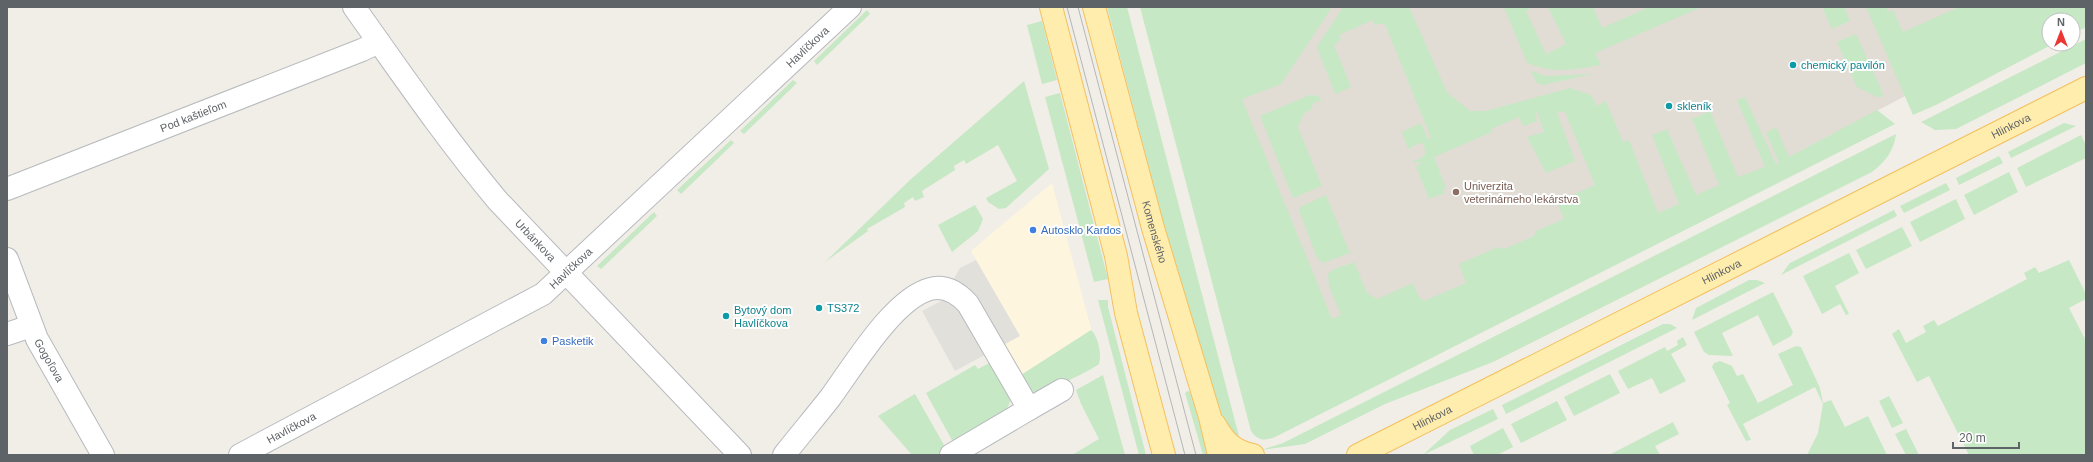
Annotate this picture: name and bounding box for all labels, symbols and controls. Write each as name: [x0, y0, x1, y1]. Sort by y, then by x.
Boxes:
north arrow: [2041, 12, 2081, 52]
text: N: [2057, 16, 2065, 28]
street label: Havlíčkova: [784, 24, 832, 70]
place label: chemický pavilón: [1801, 59, 1885, 71]
marker: chemický pavilón: [1788, 60, 1798, 70]
street label: Pod kaštieľom: [158, 98, 228, 134]
place label: skleník: [1677, 100, 1712, 112]
marker: skleník: [1664, 101, 1674, 111]
street label: Hlinkova: [1989, 111, 2033, 141]
place label: Univerzita veterinárneho lekárstva: [1464, 180, 1579, 205]
marker: Univerzita veterinárneho lekárstva: [1451, 187, 1461, 197]
street label: Komenského: [1140, 200, 1169, 265]
street label: Urbánkova: [513, 217, 559, 264]
place label: Autosklo Kardos: [1041, 224, 1122, 236]
marker: Autosklo Kardos: [1028, 225, 1038, 235]
street label: Havlíčkova: [547, 245, 595, 291]
street label: Hlinkova: [1700, 257, 1744, 287]
place label: TS372: [827, 302, 859, 314]
marker: TS372: [814, 303, 824, 313]
place label: Bytový dom Havlíčkova: [734, 304, 791, 329]
marker: Bytový dom Havlíčkova: [721, 311, 731, 321]
place label: Pasketik: [552, 335, 594, 347]
marker: Pasketik: [539, 336, 549, 346]
street label: Gogoľova: [32, 337, 67, 385]
street label: Hlinkova: [1411, 402, 1454, 433]
street label: Havlíčkova: [265, 409, 319, 446]
scale bar: [1953, 424, 2019, 450]
text: 20 m: [1959, 431, 1986, 445]

